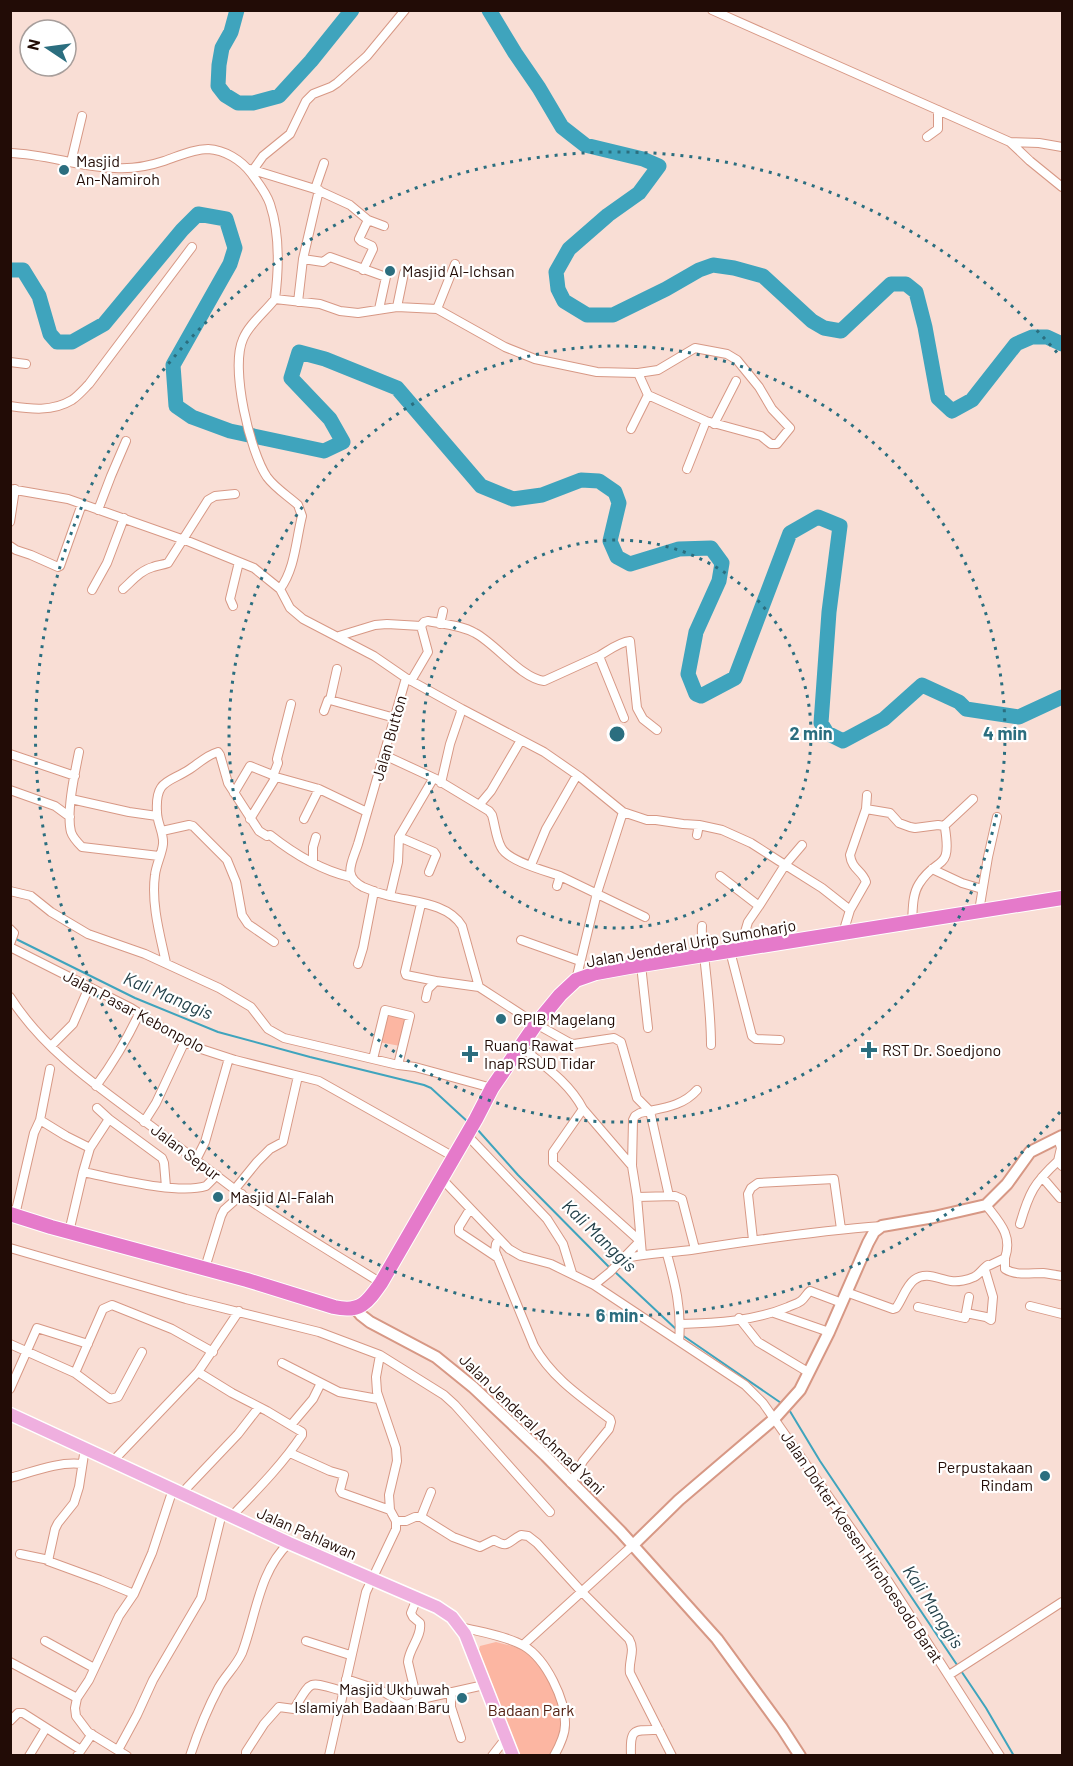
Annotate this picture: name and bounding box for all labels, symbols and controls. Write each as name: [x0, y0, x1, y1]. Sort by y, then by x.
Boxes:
north arrow: [18, 18, 78, 78]
text: N: [22, 37, 43, 52]
place label: Masjid An-Namiroh: [76, 151, 160, 188]
marker: Masjid An-Namiroh: [57, 163, 71, 177]
place label: Masjid Al-Ichsan: [402, 261, 515, 280]
marker: Masjid Al-Ichsan: [383, 264, 397, 278]
street label: Jalan Button: [367, 693, 410, 783]
text: 2 min: [789, 722, 833, 744]
text: 4 min: [983, 722, 1027, 744]
centre of rings: [607, 724, 627, 744]
street label: Jalan Jenderal Urip Sumoharjo: [584, 915, 797, 970]
street label: Jalan Pasar Kebonpolo: [60, 965, 208, 1056]
water label: Kali Manggis: [120, 966, 216, 1024]
place label: GPIB Magelang: [513, 1009, 615, 1028]
marker: GPIB Magelang: [494, 1012, 508, 1026]
place label: Ruang Rawat Inap RSUD Tidar: [484, 1035, 595, 1072]
place label: RST Dr. Soedjono: [882, 1040, 1001, 1059]
marker: RST Dr. Soedjono: [860, 1041, 878, 1059]
marker: Ruang Rawat Inap RSUD Tidar: [461, 1045, 479, 1063]
street label: Jalan Sepur: [148, 1119, 225, 1184]
place label: Masjid Al-Falah: [230, 1187, 334, 1206]
marker: Masjid Al-Falah: [211, 1190, 225, 1204]
water label: Kali Manggis: [558, 1194, 641, 1276]
text: 6 min: [596, 1304, 638, 1326]
street label: Jalan Jenderal Achmad Yani: [456, 1349, 609, 1498]
street label: Jalan Dokter Koesen Hirohoesodo Barat: [778, 1427, 947, 1666]
place label: Perpustakaan Rindam: [938, 1457, 1033, 1494]
marker: Perpustakaan Rindam: [1038, 1469, 1052, 1483]
street label: Jalan Pahlawan: [254, 1502, 360, 1563]
water label: Kali Manggis: [899, 1561, 969, 1652]
place label: Masjid Ukhuwah Islamiyah Badaan Baru: [294, 1679, 450, 1716]
marker: Masjid Ukhuwah Islamiyah Badaan Baru: [455, 1691, 469, 1705]
park label: Badaan Park: [488, 1700, 574, 1719]

